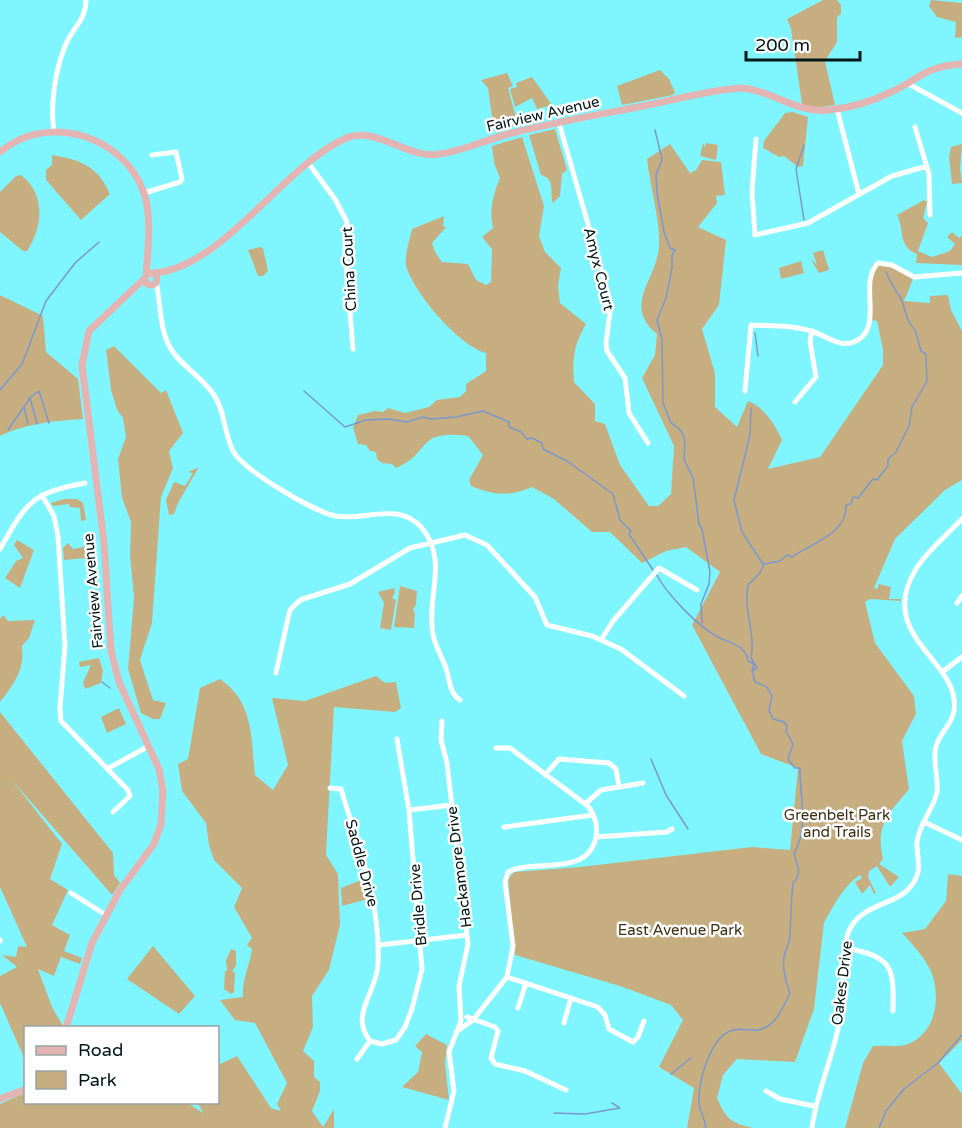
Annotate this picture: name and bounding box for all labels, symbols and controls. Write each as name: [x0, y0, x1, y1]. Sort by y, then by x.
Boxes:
scale bar: [746, 24, 860, 62]
text: 200 m: [755, 34, 810, 56]
street label: Fairview Avenue: [485, 92, 601, 136]
street label: China Court: [338, 226, 360, 312]
street label: Amyx Court: [580, 226, 618, 313]
street label: Fairview Avenue: [79, 533, 107, 649]
street label: Hackamore Drive: [443, 805, 475, 929]
park label: Greenbelt Park and Trails: [784, 806, 890, 841]
street label: Saddle Drive: [342, 817, 382, 909]
street label: Bridle Drive: [405, 863, 431, 947]
park label: East Avenue Park: [618, 921, 742, 939]
street label: Oakes Drive: [828, 940, 856, 1026]
legend: [24, 1026, 219, 1104]
text: Road: [78, 1039, 123, 1061]
text: Park: [78, 1069, 117, 1091]

